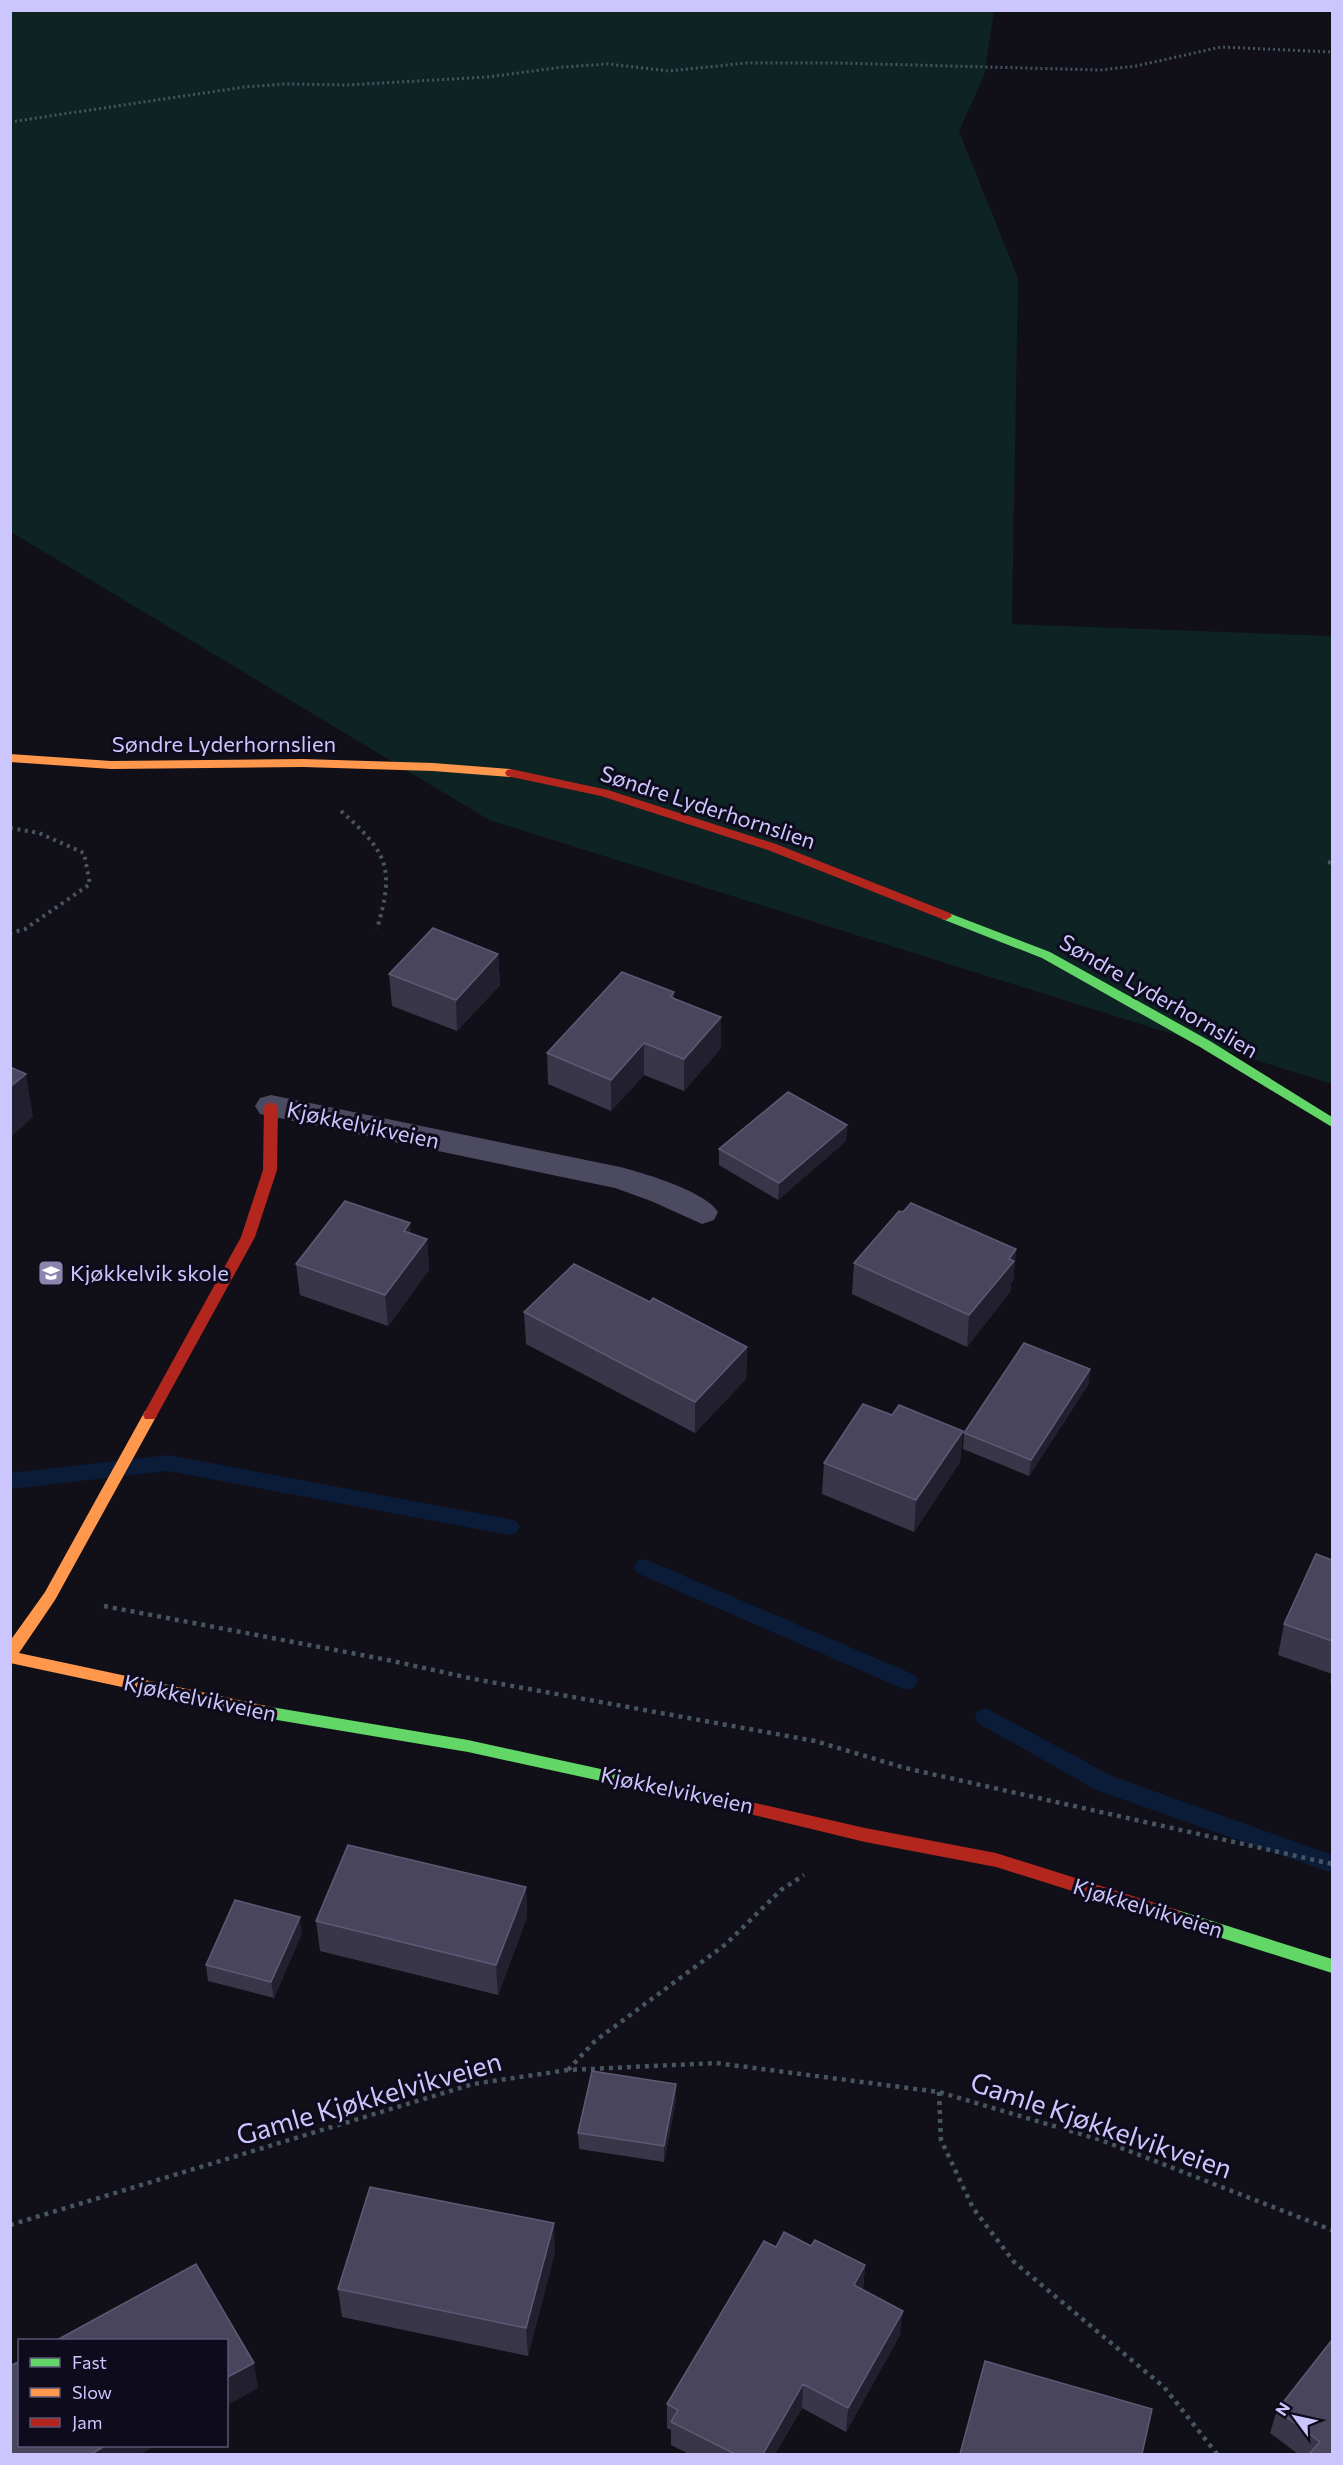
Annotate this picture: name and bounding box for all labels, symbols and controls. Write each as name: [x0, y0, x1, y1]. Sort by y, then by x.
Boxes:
street label: Søndre Lyderhornslien: [112, 730, 336, 757]
street label: Søndre Lyderhornslien: [597, 759, 819, 854]
street label: Søndre Lyderhornslien: [1055, 928, 1263, 1063]
street label: Kjøkkelvikveien: [284, 1095, 442, 1154]
school or university icon: Kjøkkelvik skole: [36, 1258, 66, 1288]
place label: Kjøkkelvik skole: [70, 1259, 229, 1286]
street label: Kjøkkelvikveien: [121, 1668, 279, 1727]
street label: Kjøkkelvikveien: [598, 1760, 756, 1819]
street label: Kjøkkelvikveien: [1070, 1872, 1226, 1943]
street label: Gamle Kjøkkelvikveien: [232, 2044, 505, 2151]
street label: Gamle Kjøkkelvikveien: [966, 2064, 1237, 2185]
legend: [18, 2339, 228, 2447]
text: Fast: [72, 2351, 107, 2373]
text: Slow: [72, 2381, 112, 2403]
north arrow: [1265, 2387, 1325, 2447]
text: N: [1271, 2398, 1293, 2419]
text: Jam: [72, 2411, 102, 2433]

